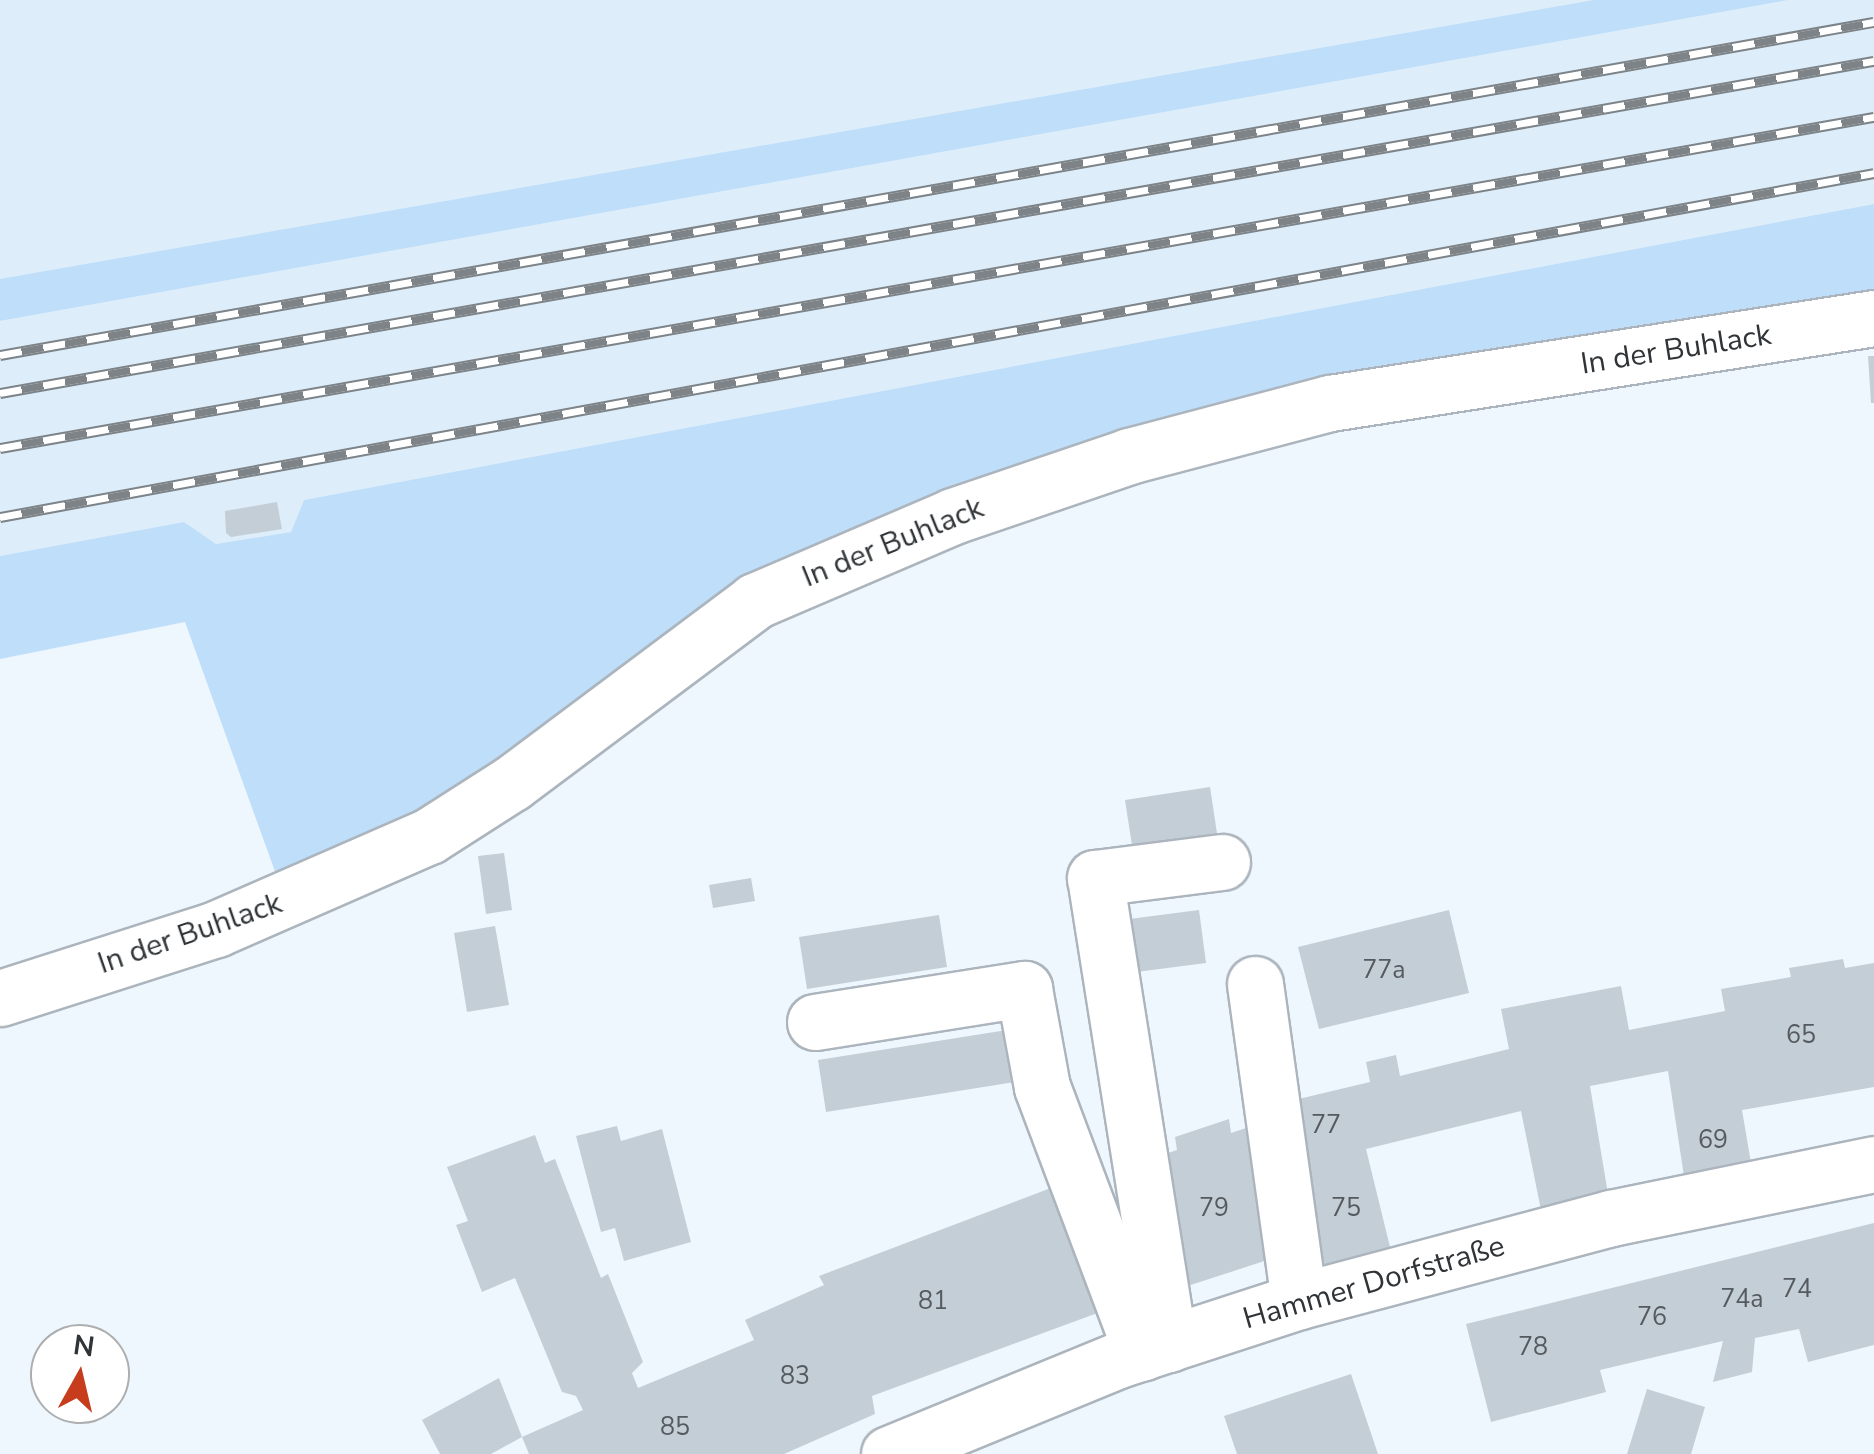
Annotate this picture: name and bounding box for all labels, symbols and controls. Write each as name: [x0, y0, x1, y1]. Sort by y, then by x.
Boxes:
street label: In der Buhlack: [1578, 317, 1774, 383]
street label: In der Buhlack: [797, 490, 989, 596]
street label: In der Buhlack: [93, 886, 287, 982]
house number: 77a: [1362, 955, 1406, 985]
house number: 65: [1786, 1020, 1816, 1050]
house number: 77: [1311, 1110, 1341, 1140]
house number: 69: [1698, 1125, 1728, 1155]
house number: 79: [1199, 1193, 1229, 1223]
house number: 75: [1331, 1193, 1361, 1223]
street label: Hammer Dorfstraße: [1239, 1228, 1509, 1338]
house number: 74: [1782, 1274, 1812, 1304]
house number: 74a: [1720, 1284, 1764, 1314]
house number: 81: [918, 1286, 948, 1316]
house number: 76: [1637, 1302, 1667, 1332]
north arrow: [30, 1324, 130, 1424]
text: N: [71, 1326, 97, 1367]
house number: 78: [1518, 1332, 1548, 1362]
house number: 83: [780, 1361, 810, 1391]
house number: 85: [660, 1412, 690, 1442]

